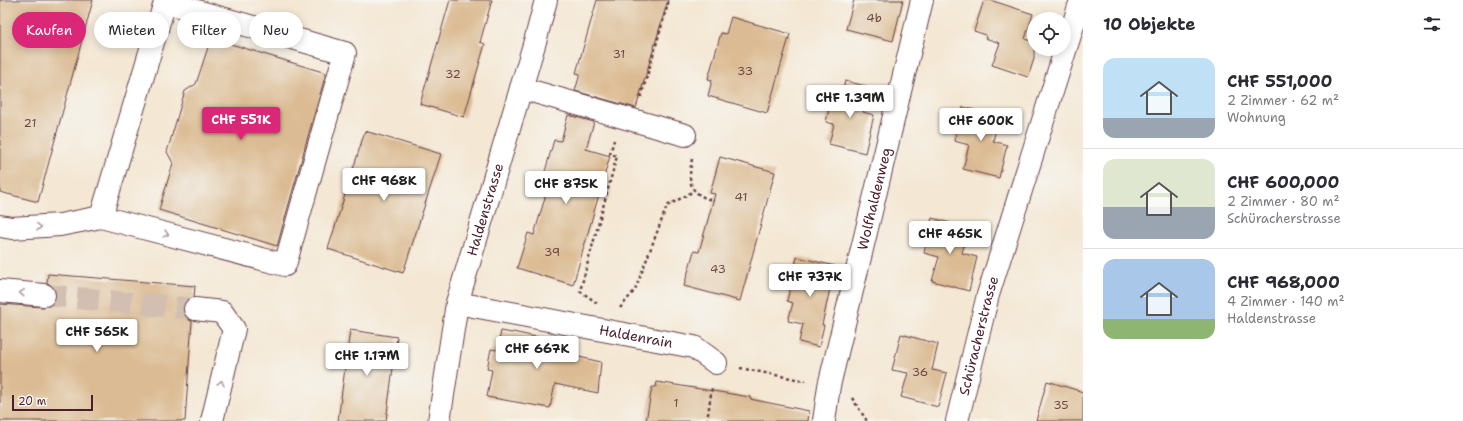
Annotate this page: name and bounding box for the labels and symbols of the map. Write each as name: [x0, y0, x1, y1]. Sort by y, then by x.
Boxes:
house number: 4b: [866, 10, 882, 26]
house number: 31: [613, 46, 625, 62]
house number: 33: [737, 63, 753, 79]
house number: 32: [445, 66, 461, 82]
pin: CHF 1.39M: [804, 85, 896, 119]
pin: CHF 551K: [200, 107, 282, 141]
pin: CHF 600K: [940, 108, 1022, 142]
house number: 21: [24, 115, 36, 131]
street label: Wolfhaldenweg: [853, 146, 895, 252]
street label: Haldenstrasse: [463, 161, 507, 258]
pin: CHF 968K: [343, 168, 425, 202]
pin: CHF 875K: [525, 171, 607, 205]
house number: 41: [735, 189, 747, 205]
pin: CHF 465K: [909, 221, 991, 255]
one-way arrow: [36, 222, 42, 231]
one-way arrow: [163, 229, 169, 237]
house number: 39: [544, 244, 560, 260]
house number: 43: [710, 261, 726, 277]
pin: CHF 737K: [769, 264, 851, 298]
street label: Schüracherstrasse: [955, 274, 1002, 397]
one-way arrow: [19, 289, 25, 298]
pin: CHF 565K: [56, 319, 138, 353]
street label: Haldenrain: [598, 321, 675, 352]
pin: CHF 667K: [496, 336, 578, 370]
pin: CHF 1.17M: [321, 343, 413, 377]
house number: 36: [912, 364, 928, 380]
one-way arrow: [216, 380, 224, 386]
scale bar: [12, 393, 93, 412]
house number: 1: [673, 395, 679, 411]
house number: 35: [1053, 397, 1069, 413]

